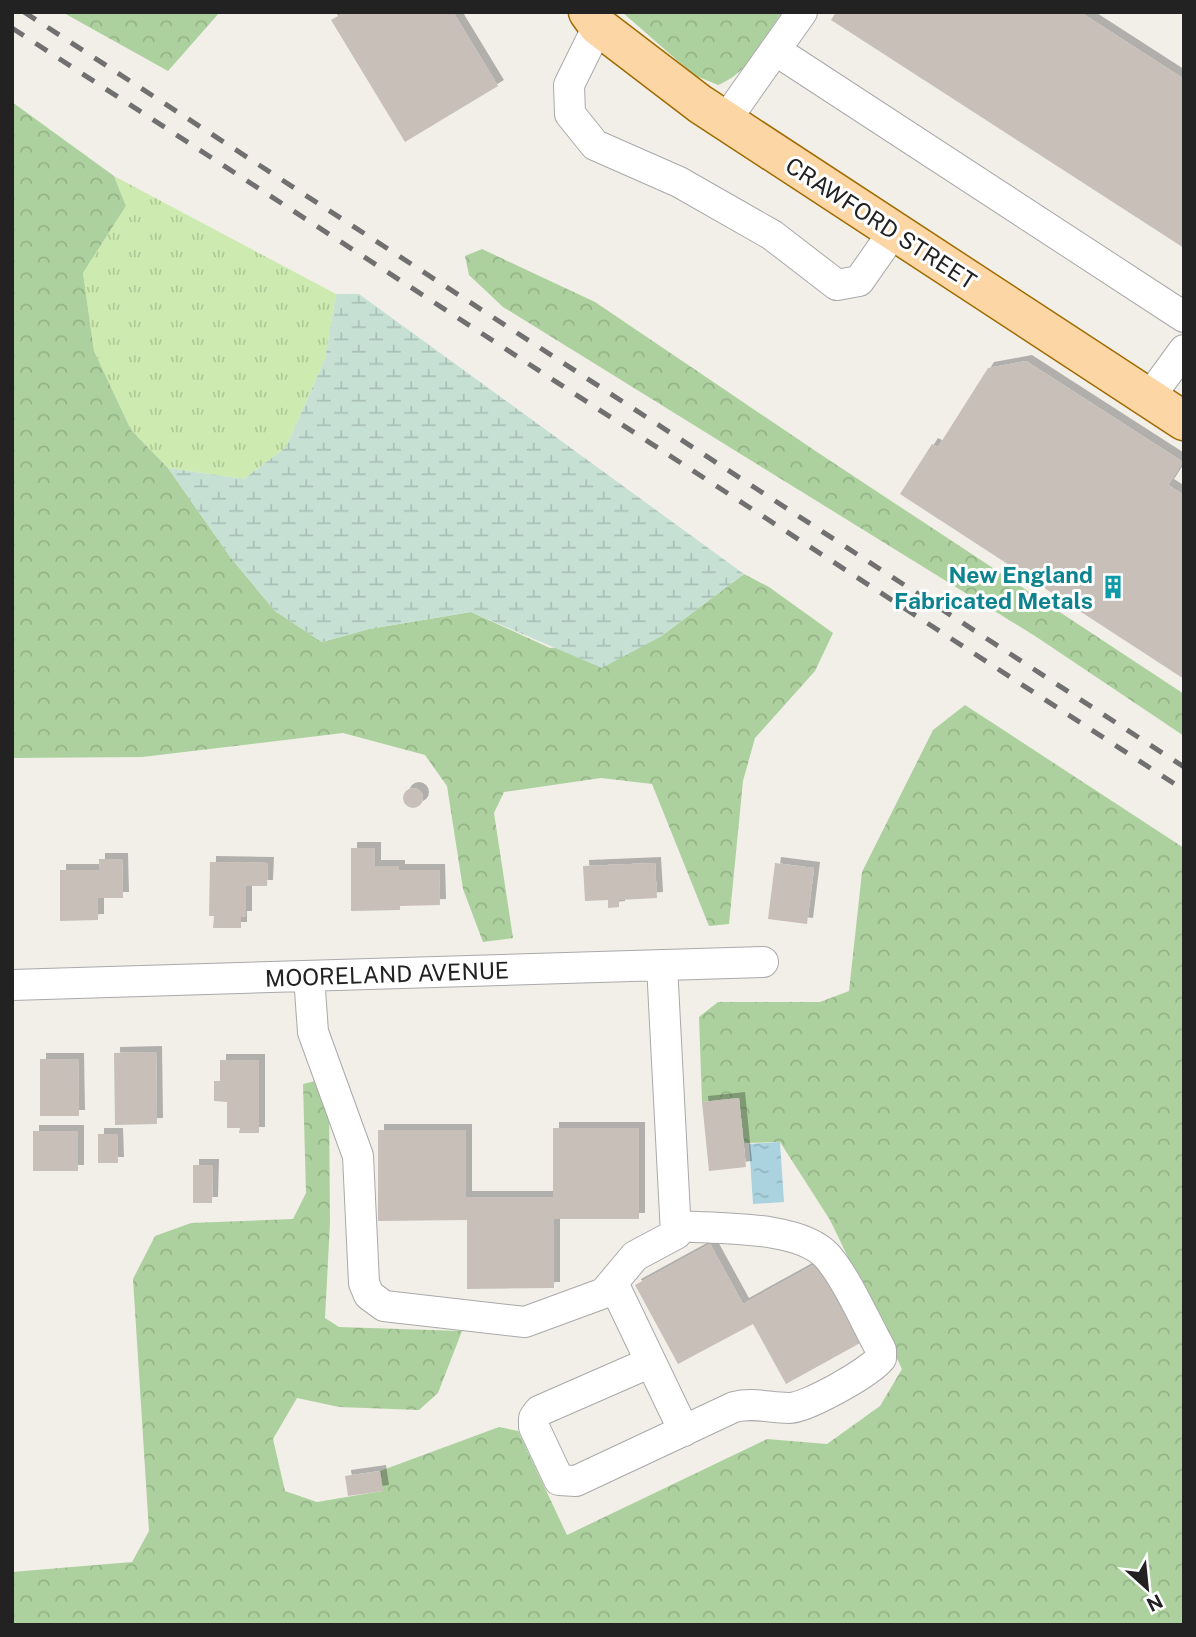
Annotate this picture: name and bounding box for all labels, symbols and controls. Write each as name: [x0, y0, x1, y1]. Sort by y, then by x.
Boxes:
street label: CRAWFORD STREET: [781, 151, 982, 295]
place label: New England Fabricated Metals: [894, 561, 1093, 614]
building icon: New England Fabricated Metals: [1099, 573, 1127, 601]
street label: MOORELAND AVENUE: [265, 956, 509, 992]
north arrow: [1112, 1553, 1182, 1623]
text: N: [1143, 1590, 1166, 1616]

